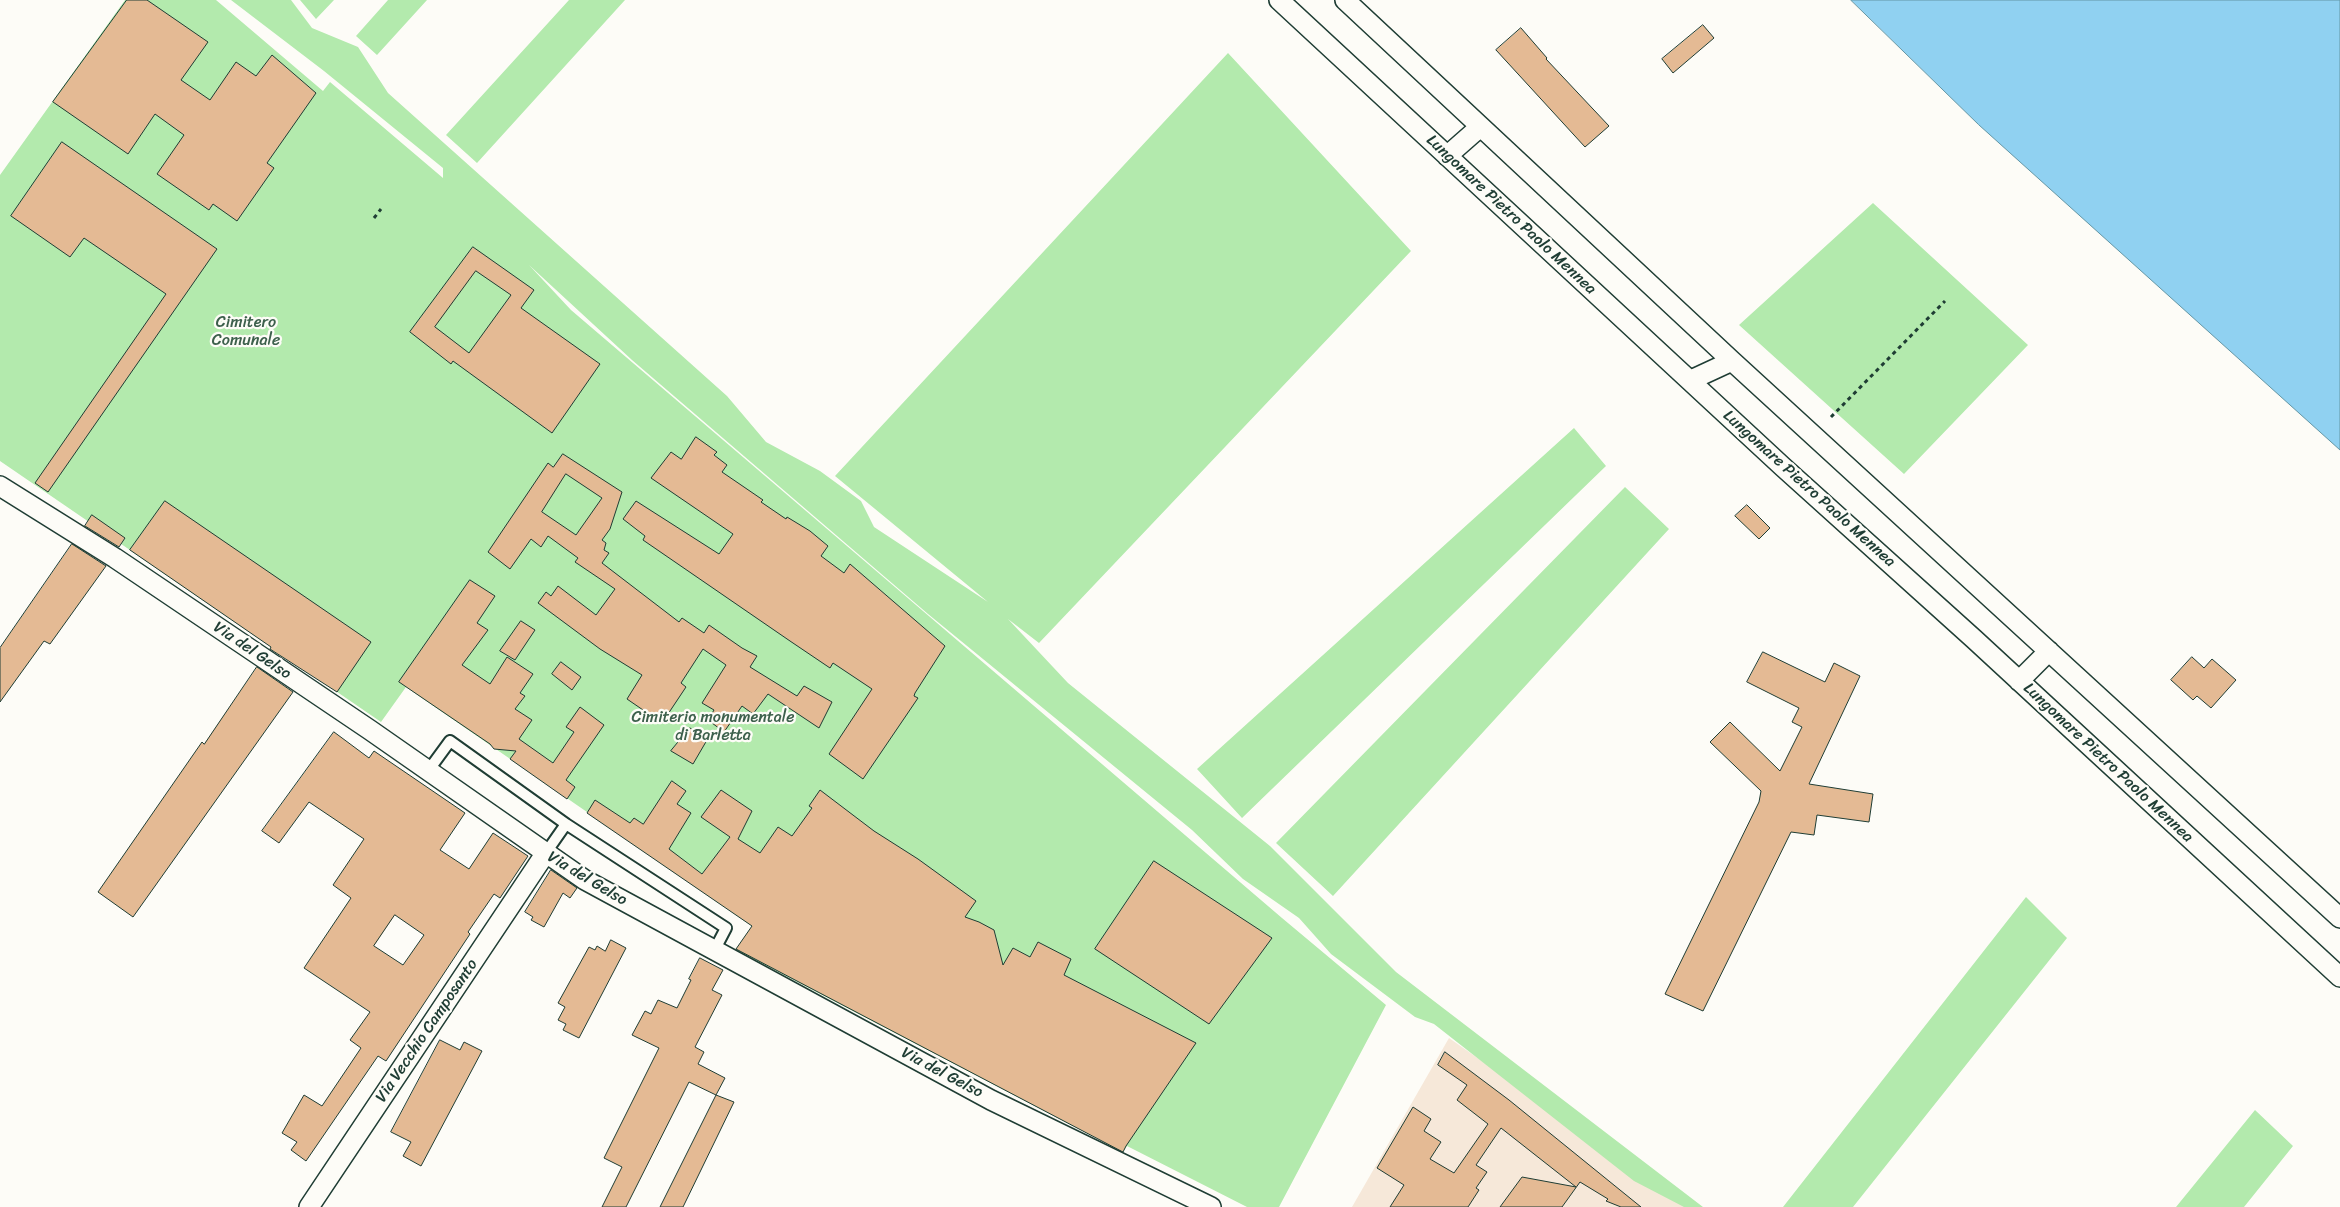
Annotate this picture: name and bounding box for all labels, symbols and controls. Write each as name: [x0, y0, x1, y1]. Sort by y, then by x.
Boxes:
street label: Lungomare Pietro Paolo Mennea: [1422, 131, 1600, 299]
park label: Cimitero Comunale: [212, 313, 280, 351]
street label: Lungomare Pietro Paolo Mennea: [1719, 406, 1899, 572]
street label: Via del Gelso: [209, 618, 295, 684]
street label: Lungomare Pietro Paolo Mennea: [2019, 679, 2197, 847]
park label: Cimiterio monumentale di Barletta: [631, 708, 795, 746]
street label: Via del Gelso: [544, 848, 630, 910]
street label: Via Vecchio Camposanto: [372, 956, 482, 1106]
street label: Via del Gelso: [898, 1043, 986, 1103]

